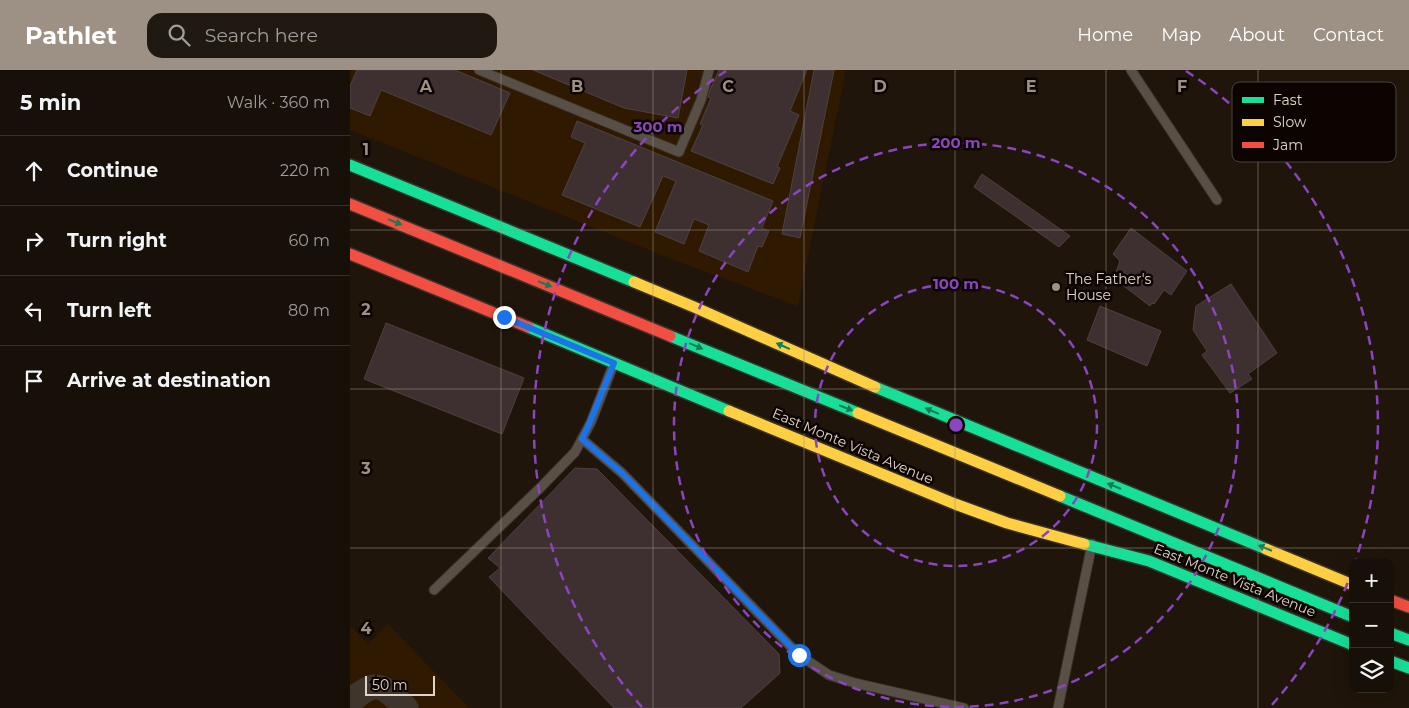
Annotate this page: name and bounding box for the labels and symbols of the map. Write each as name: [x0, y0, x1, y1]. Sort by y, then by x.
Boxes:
text: A: [419, 77, 433, 96]
text: B: [571, 77, 583, 96]
text: C: [722, 77, 734, 96]
text: D: [873, 77, 887, 96]
text: E: [1026, 77, 1036, 96]
text: F: [1177, 77, 1187, 96]
legend: [1232, 82, 1396, 162]
text: Fast: [1273, 91, 1303, 109]
text: Slow: [1273, 113, 1307, 131]
text: 300 m: [632, 117, 683, 136]
text: 200 m: [931, 133, 981, 152]
text: Jam: [1272, 136, 1303, 154]
text: 1: [363, 140, 369, 159]
one-way arrow: [388, 219, 402, 227]
place label: The Father's House: [1066, 270, 1151, 304]
text: 100 m: [933, 274, 979, 293]
one-way arrow: [538, 280, 553, 288]
marker: The Father's House: [1050, 281, 1062, 293]
text: 2: [361, 300, 371, 319]
route end: [493, 306, 516, 329]
one-way arrow: [689, 342, 704, 350]
one-way arrow: [776, 342, 790, 350]
street label: East Monte Vista Avenue: [770, 404, 936, 488]
one-way arrow: [839, 404, 853, 412]
one-way arrow: [925, 406, 939, 414]
centre of rings: [947, 416, 965, 434]
text: 3: [360, 459, 371, 478]
one-way arrow: [1107, 482, 1121, 490]
street label: East Monte Vista Avenue: [1151, 539, 1319, 621]
one-way arrow: [1257, 544, 1272, 552]
text: 4: [360, 619, 372, 638]
route start: [788, 644, 811, 667]
scale bar: [365, 673, 435, 696]

